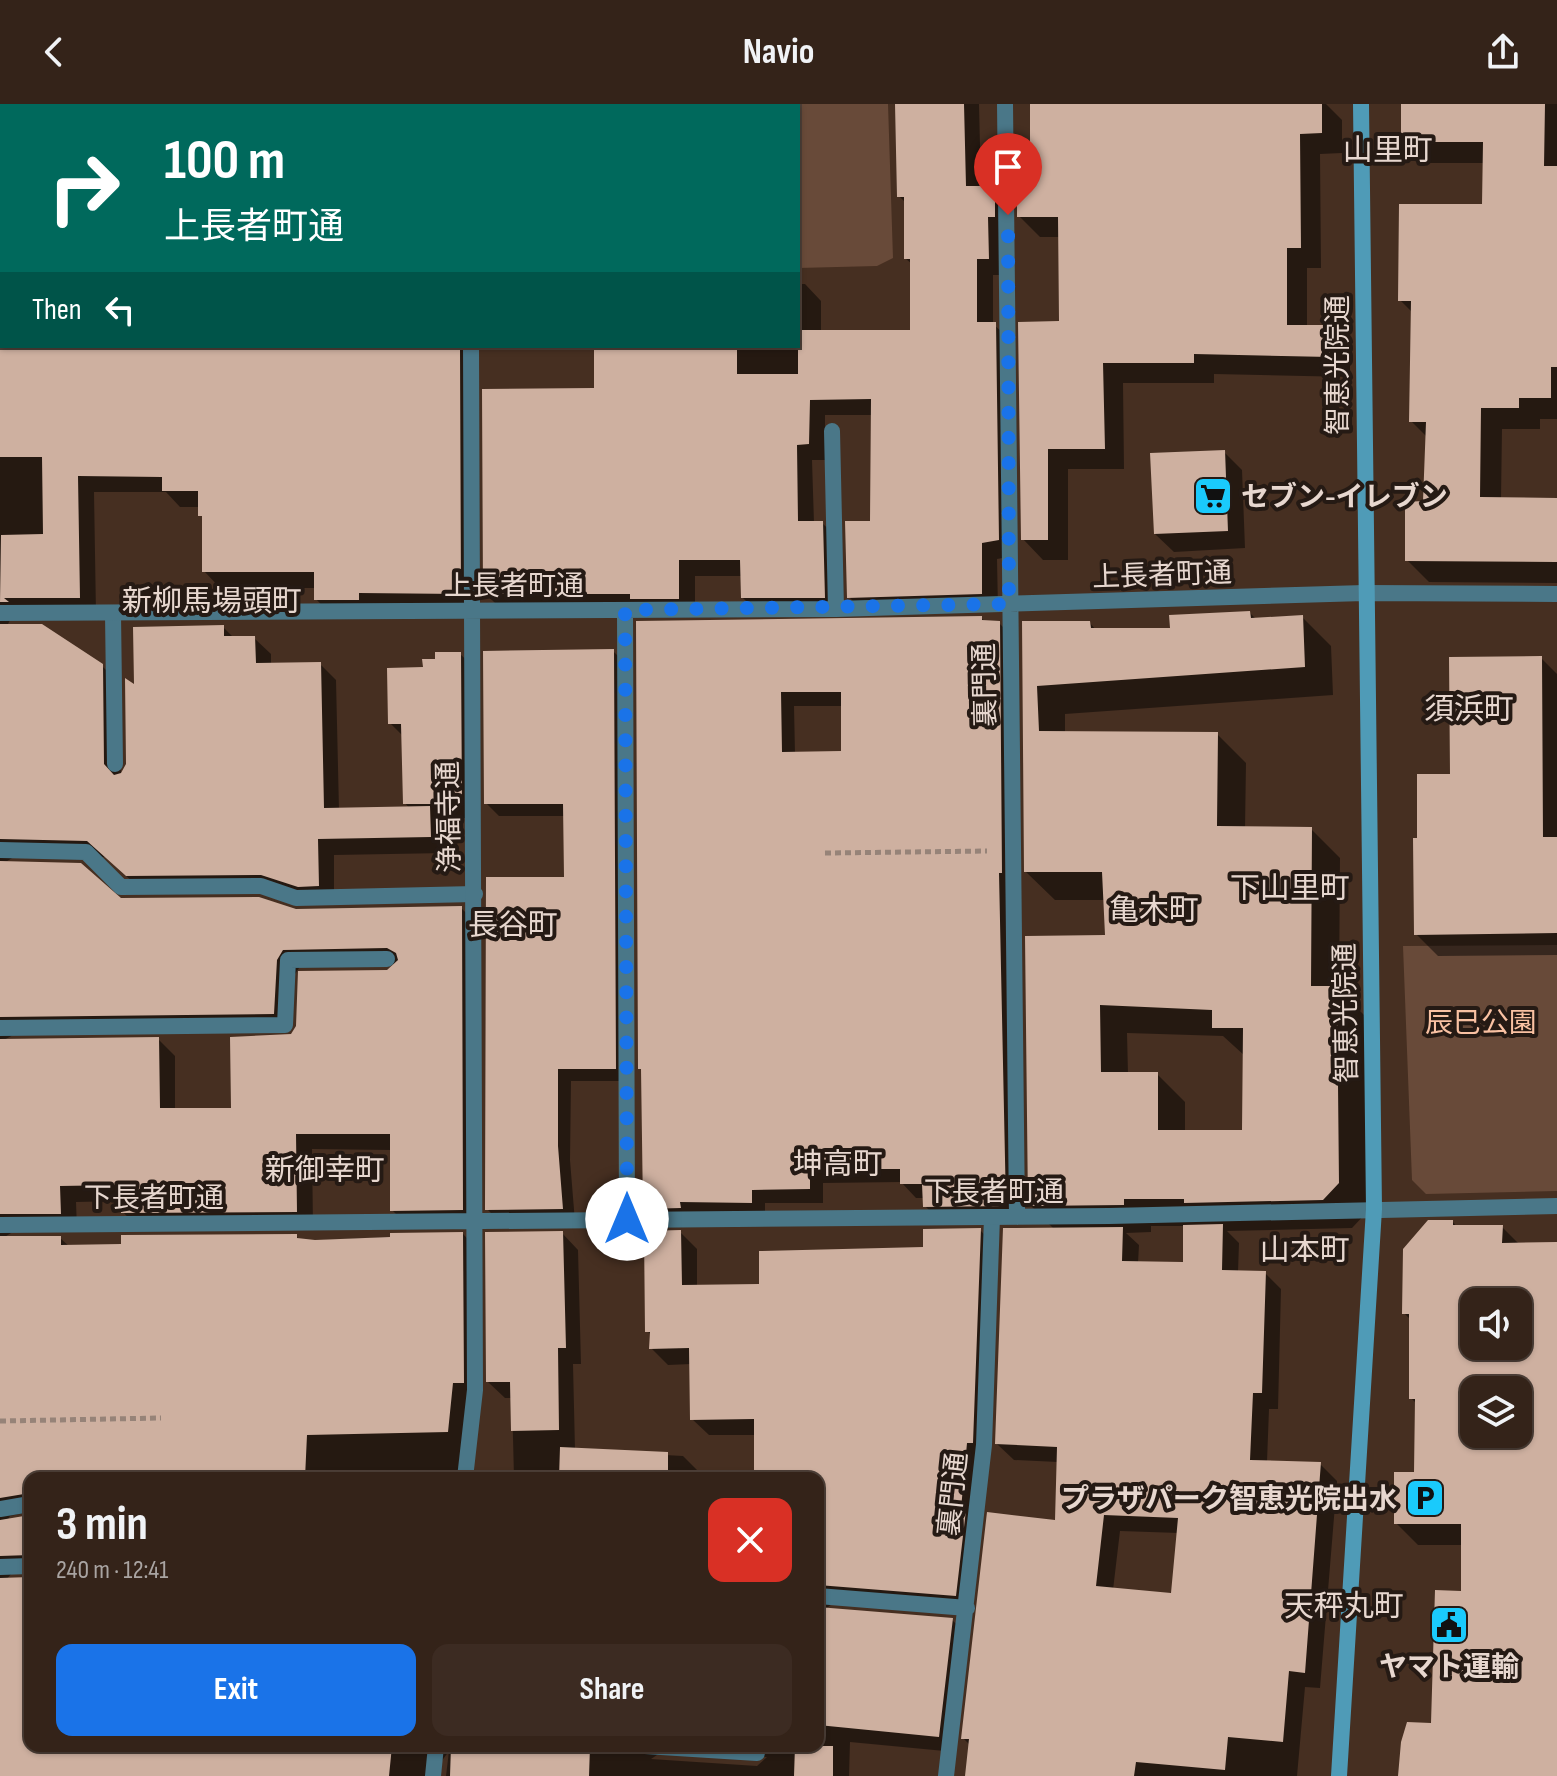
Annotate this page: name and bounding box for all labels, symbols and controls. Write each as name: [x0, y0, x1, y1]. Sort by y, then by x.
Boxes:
icon: back: [32, 30, 76, 74]
icon: share: [1481, 30, 1525, 74]
text: Navio: [743, 31, 814, 74]
text: 100 m: [164, 128, 285, 195]
pin: [974, 133, 1042, 215]
district label: 山里町: [1343, 133, 1433, 169]
icon: right: [32, 136, 136, 240]
icon: arrive: [986, 145, 1030, 189]
text: 上長者町通: [164, 206, 344, 249]
icon: left: [98, 288, 142, 332]
text: Then: [32, 292, 82, 328]
street label: 智恵光院通: [1322, 295, 1355, 435]
supermarket icon: セブン-イレブン: [1192, 475, 1234, 517]
place label: セブン-イレブン: [1241, 481, 1448, 514]
street label: 上長者町通: [1092, 557, 1233, 594]
street label: 上長者町通: [444, 570, 584, 603]
district label: 新柳馬場頭町: [122, 584, 302, 620]
street label: 裏門通: [968, 643, 1003, 727]
district label: 須浜町: [1424, 692, 1514, 728]
street label: 浄福寺通: [432, 761, 467, 873]
district label: 下山里町: [1230, 871, 1350, 907]
district label: 亀木町: [1109, 893, 1199, 929]
district label: 長谷町: [468, 908, 558, 944]
street label: 智恵光院通: [1329, 943, 1364, 1083]
park label: 辰巳公園: [1425, 1007, 1537, 1040]
district label: 坤高町: [793, 1147, 883, 1183]
district label: 新御幸町: [265, 1153, 385, 1189]
street label: 下長者町通: [924, 1176, 1064, 1209]
position arrow: [585, 1177, 669, 1261]
street label: 下長者町通: [84, 1182, 224, 1215]
district label: 山本町: [1260, 1233, 1350, 1269]
map controls: [1460, 1288, 1532, 1448]
button: sound: [1460, 1288, 1532, 1360]
button: layers: [1460, 1376, 1532, 1448]
street label: 裏門通: [933, 1451, 974, 1538]
parking icon: プラザパーク智恵光院出水: [1404, 1477, 1446, 1519]
place label: プラザパーク智恵光院出水: [1061, 1483, 1397, 1516]
text: 3 min: [56, 1496, 148, 1553]
button: close: [708, 1498, 792, 1582]
text: 240 m · 12:41: [56, 1555, 168, 1586]
district label: 天秤丸町: [1284, 1589, 1404, 1625]
public building icon: ヤマト運輸: [1428, 1604, 1470, 1646]
button: Exit: [56, 1644, 416, 1736]
button: Share: [432, 1644, 792, 1736]
place label: ヤマト運輸: [1379, 1651, 1519, 1684]

